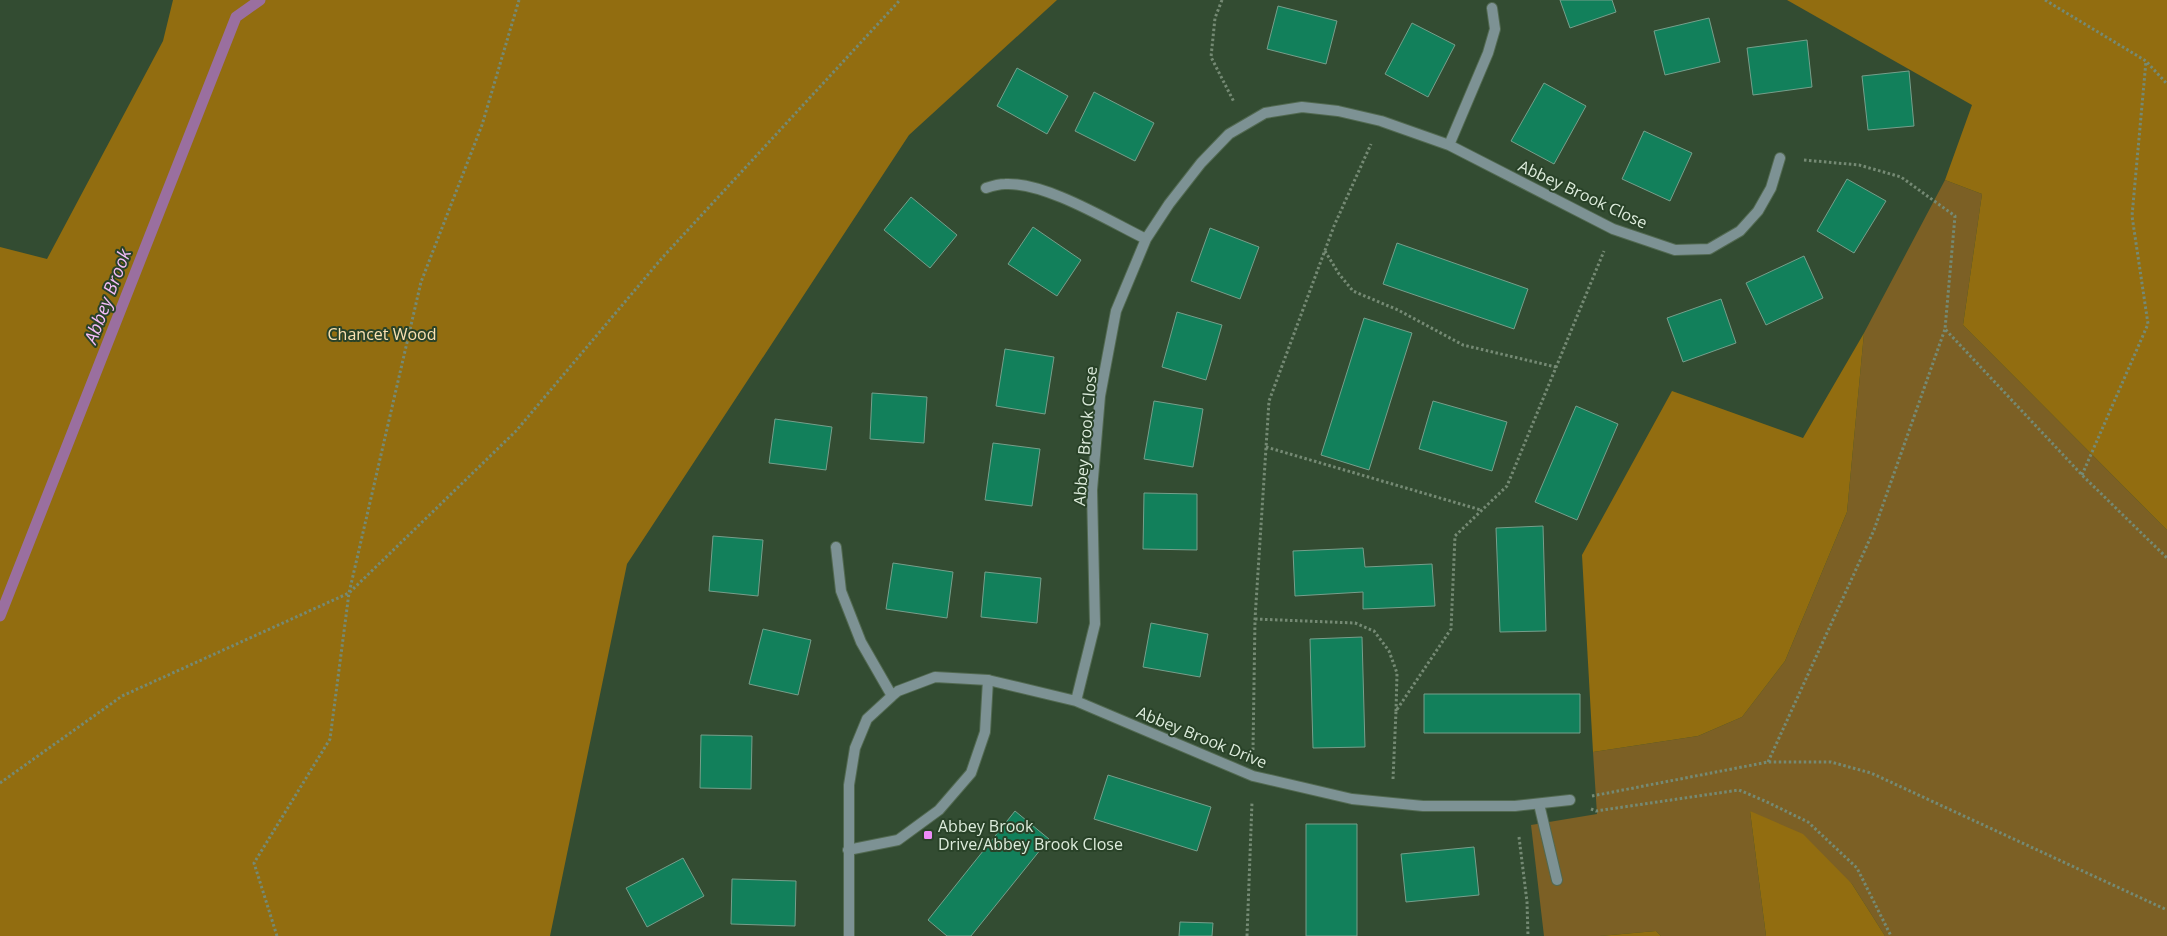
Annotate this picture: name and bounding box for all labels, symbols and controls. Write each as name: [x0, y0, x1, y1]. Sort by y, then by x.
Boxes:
street label: Abbey Brook Close: [1515, 154, 1651, 234]
water label: Abbey Brook: [77, 244, 137, 349]
park label: Chancet Wood: [328, 323, 436, 345]
street label: Abbey Brook Close: [1068, 365, 1102, 507]
street label: Abbey Brook Drive: [1134, 701, 1270, 773]
place label: Abbey Brook Drive/Abbey Brook Close: [938, 815, 1123, 855]
marker: Abbey Brook Drive/Abbey Brook Close: [922, 829, 934, 841]

